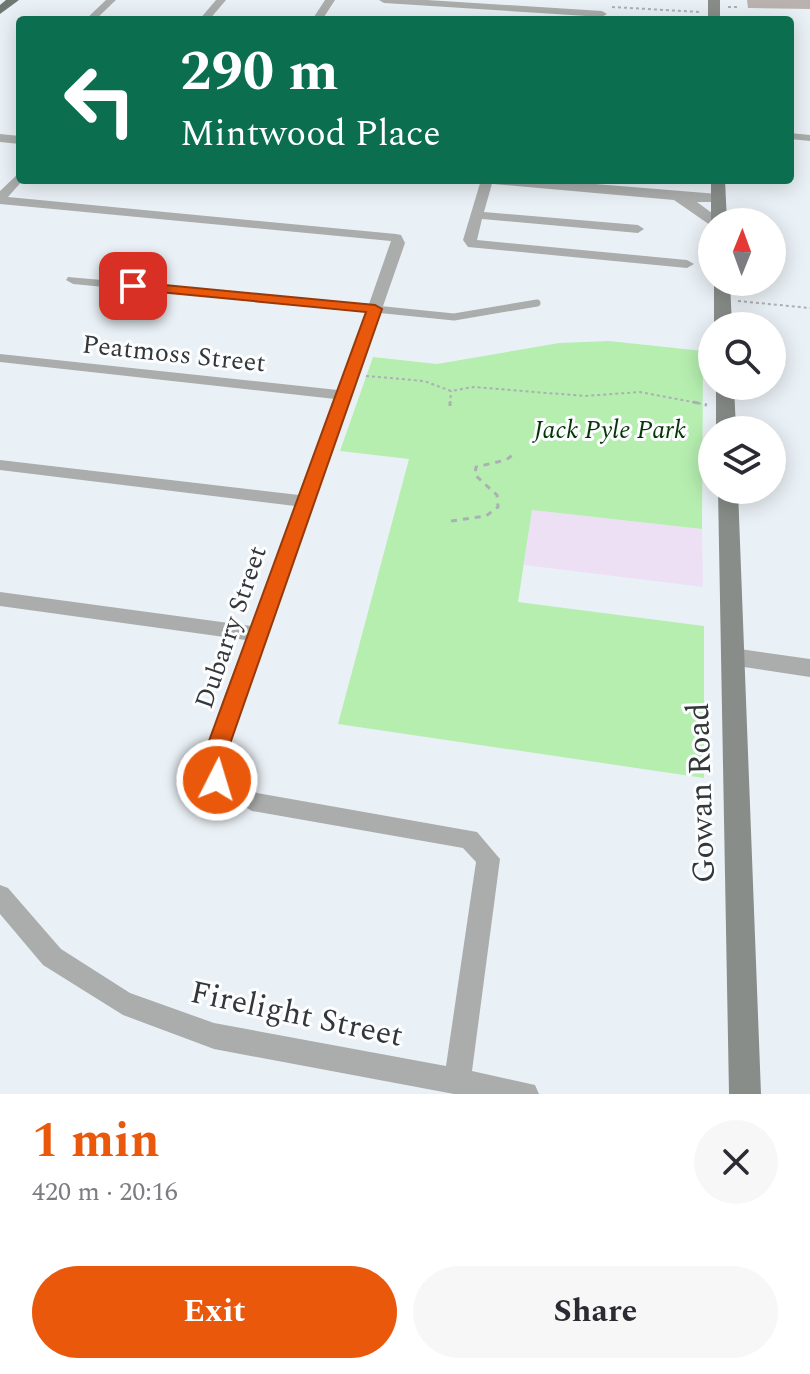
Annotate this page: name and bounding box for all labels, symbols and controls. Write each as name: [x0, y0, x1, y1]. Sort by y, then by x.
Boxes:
text: 290 m: [180, 30, 339, 115]
icon: left: [48, 48, 152, 152]
text: Mintwood Place: [180, 107, 441, 162]
north arrow: [698, 208, 786, 296]
map controls: [698, 208, 786, 504]
pin: [99, 252, 167, 320]
icon: arrive: [111, 264, 155, 308]
button: search: [698, 312, 786, 400]
street label: Peatmoss Street: [80, 324, 268, 384]
park label: Jack Pyle Park: [532, 410, 686, 450]
button: layers: [698, 416, 786, 504]
street label: Dubarry Street: [184, 540, 278, 714]
street label: Gowan Road: [674, 702, 729, 884]
position arrow: [175, 738, 259, 822]
street label: Firelight Street: [186, 968, 407, 1061]
text: 1 min: [32, 1105, 160, 1178]
button: close: [694, 1120, 778, 1204]
text: 420 m · 20:16: [32, 1172, 178, 1212]
button: Exit: [32, 1266, 397, 1358]
button: Share: [413, 1266, 778, 1358]

